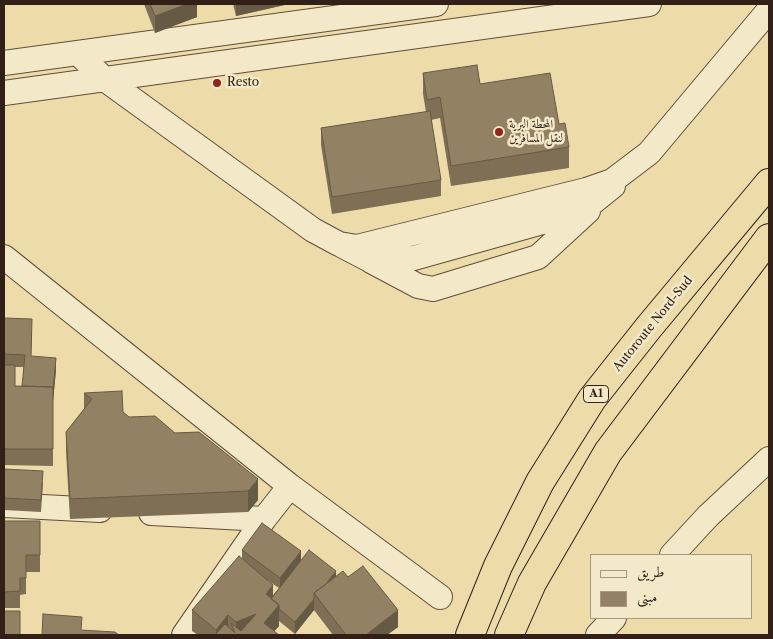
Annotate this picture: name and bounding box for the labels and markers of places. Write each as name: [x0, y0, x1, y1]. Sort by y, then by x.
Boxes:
place label: Resto: [227, 76, 259, 90]
marker: Resto: [211, 77, 223, 89]
place label: المحطة البرية لنقل المسافرين: [509, 118, 563, 146]
marker: المحطة البرية لنقل المسافرين: [493, 126, 505, 138]

